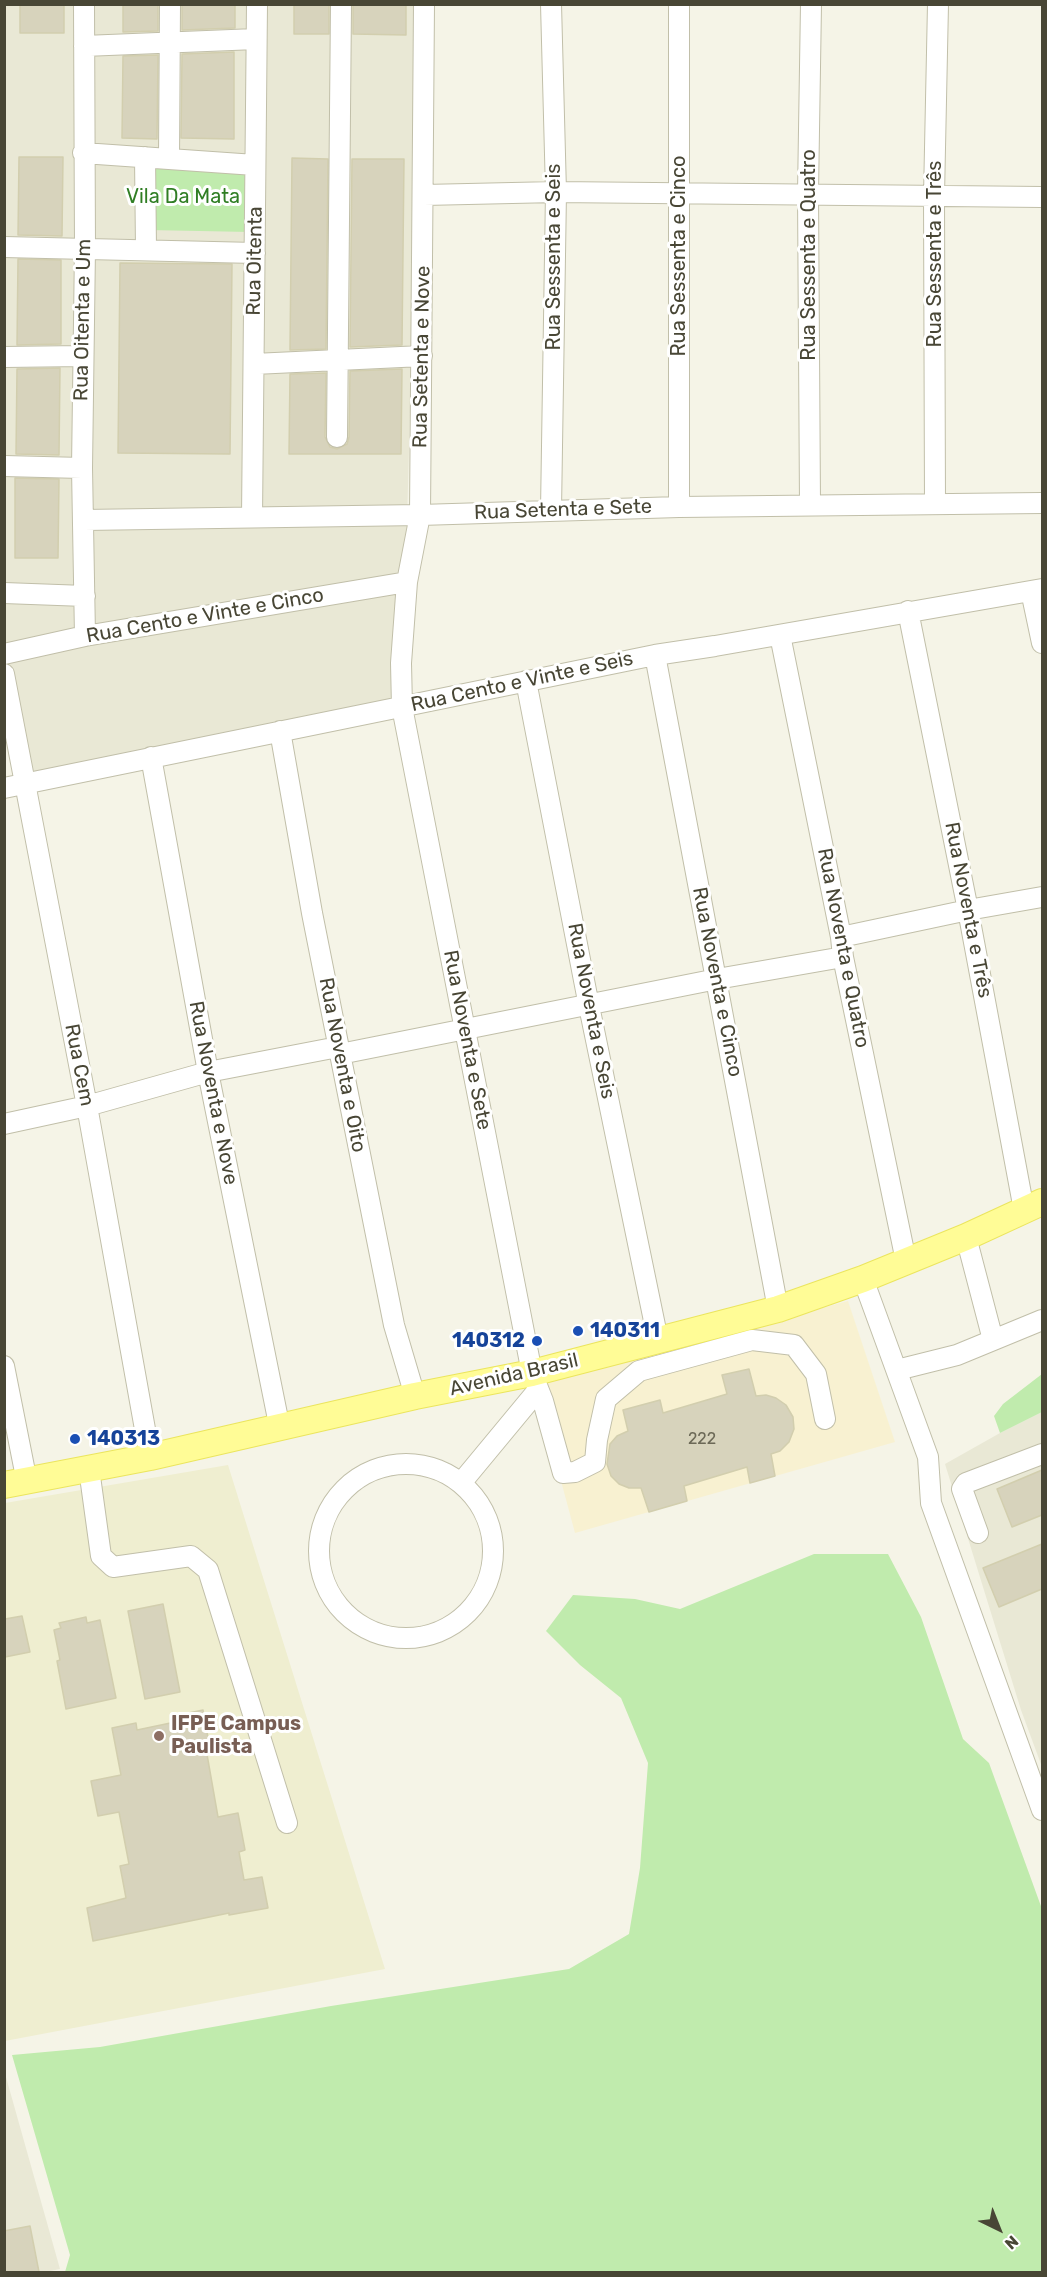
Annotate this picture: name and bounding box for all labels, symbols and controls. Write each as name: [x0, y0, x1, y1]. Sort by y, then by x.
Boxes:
street label: Rua Sessenta e Quatro: [797, 149, 821, 361]
street label: Rua Sessenta e Cinco: [667, 156, 691, 356]
street label: Rua Sessenta e Três: [923, 161, 947, 347]
street label: Rua Sessenta e Seis: [542, 164, 566, 350]
park label: Vila Da Mata: [126, 185, 240, 209]
street label: Rua Oitenta: [242, 206, 268, 316]
street label: Rua Oitenta e Um: [70, 239, 96, 401]
street label: Rua Setenta e Nove: [408, 266, 436, 448]
street label: Rua Setenta e Sete: [474, 495, 652, 525]
street label: Rua Cento e Vinte e Cinco: [84, 583, 326, 649]
street label: Rua Cento e Vinte e Seis: [409, 647, 635, 717]
street label: Rua Noventa e Três: [939, 820, 997, 1000]
street label: Rua Noventa e Quatro: [812, 846, 874, 1050]
street label: Rua Noventa e Cinco: [687, 885, 747, 1079]
street label: Rua Noventa e Seis: [562, 921, 620, 1101]
street label: Rua Noventa e Sete: [438, 948, 496, 1132]
street label: Rua Noventa e Oito: [313, 976, 371, 1154]
street label: Rua Noventa e Nove: [183, 999, 243, 1187]
street label: Rua Cem: [59, 1022, 99, 1108]
place label: 140311: [590, 1319, 660, 1343]
marker: 140311: [571, 1324, 585, 1338]
place label: 140312: [452, 1329, 525, 1353]
marker: 140312: [530, 1334, 544, 1348]
street label: Avenida Brasil: [447, 1349, 581, 1401]
place label: 140313: [87, 1427, 160, 1451]
house number: 222: [688, 1429, 716, 1449]
marker: 140313: [68, 1432, 82, 1446]
place label: IFPE Campus Paulista: [171, 1712, 301, 1759]
marker: IFPE Campus Paulista: [152, 1729, 166, 1743]
north arrow: [969, 2199, 1029, 2259]
text: N: [1001, 2232, 1022, 2253]

